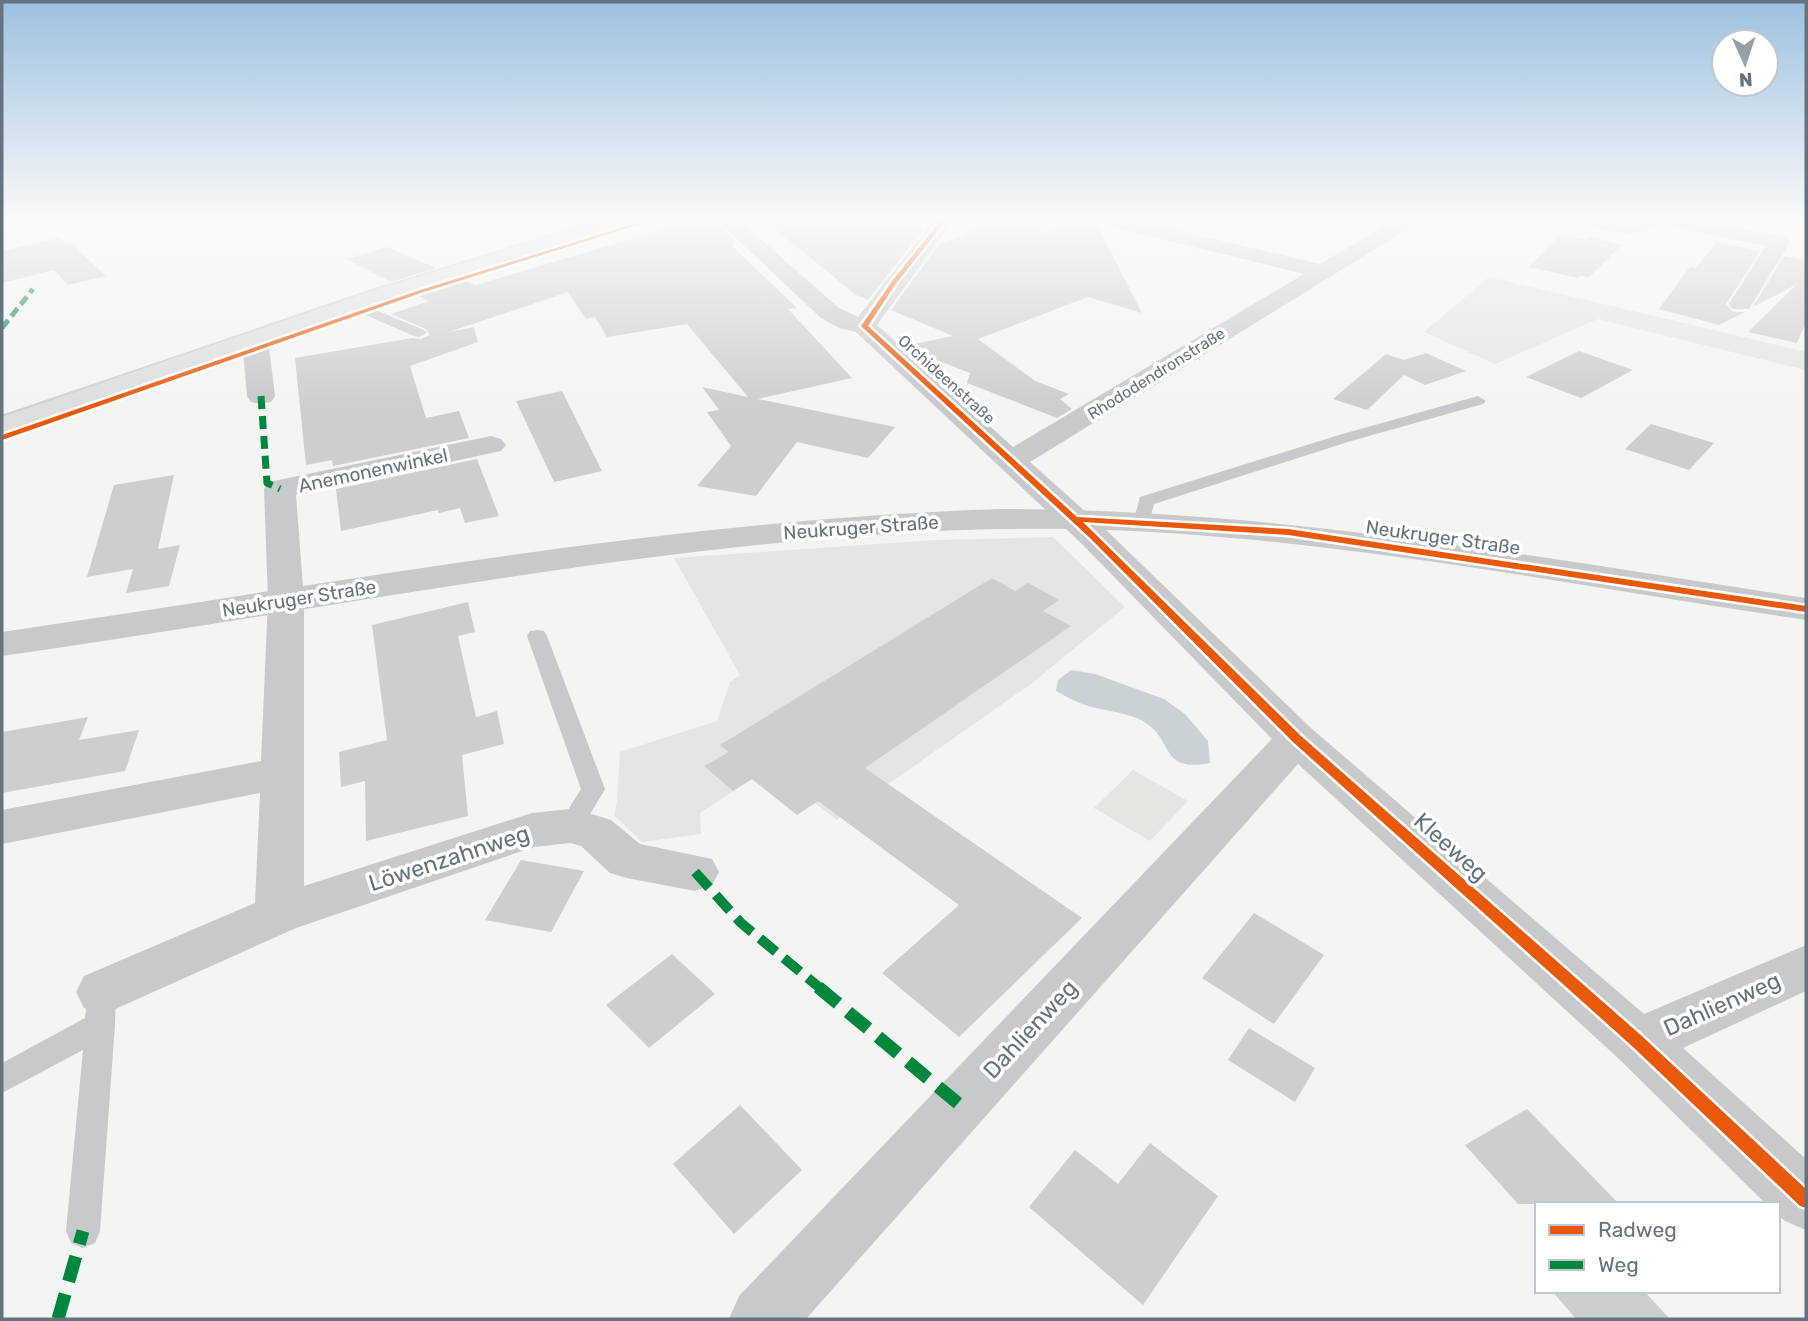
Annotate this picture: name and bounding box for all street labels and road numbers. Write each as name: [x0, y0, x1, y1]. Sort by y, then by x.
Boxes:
street label: Rhododendronstraße: [1084, 323, 1228, 423]
street label: Orchideenstraße: [894, 331, 999, 428]
street label: Anemonenwinkel: [296, 443, 450, 498]
street label: Neukruger Straße: [783, 511, 940, 544]
street label: Neukruger Straße: [1364, 515, 1522, 560]
street label: Neukruger Straße: [220, 575, 378, 622]
street label: Kleeweg: [1408, 807, 1494, 887]
street label: Löwenzahnweg: [365, 819, 533, 897]
street label: Dahlienweg: [1659, 966, 1785, 1042]
street label: Dahlienweg: [977, 974, 1083, 1084]

